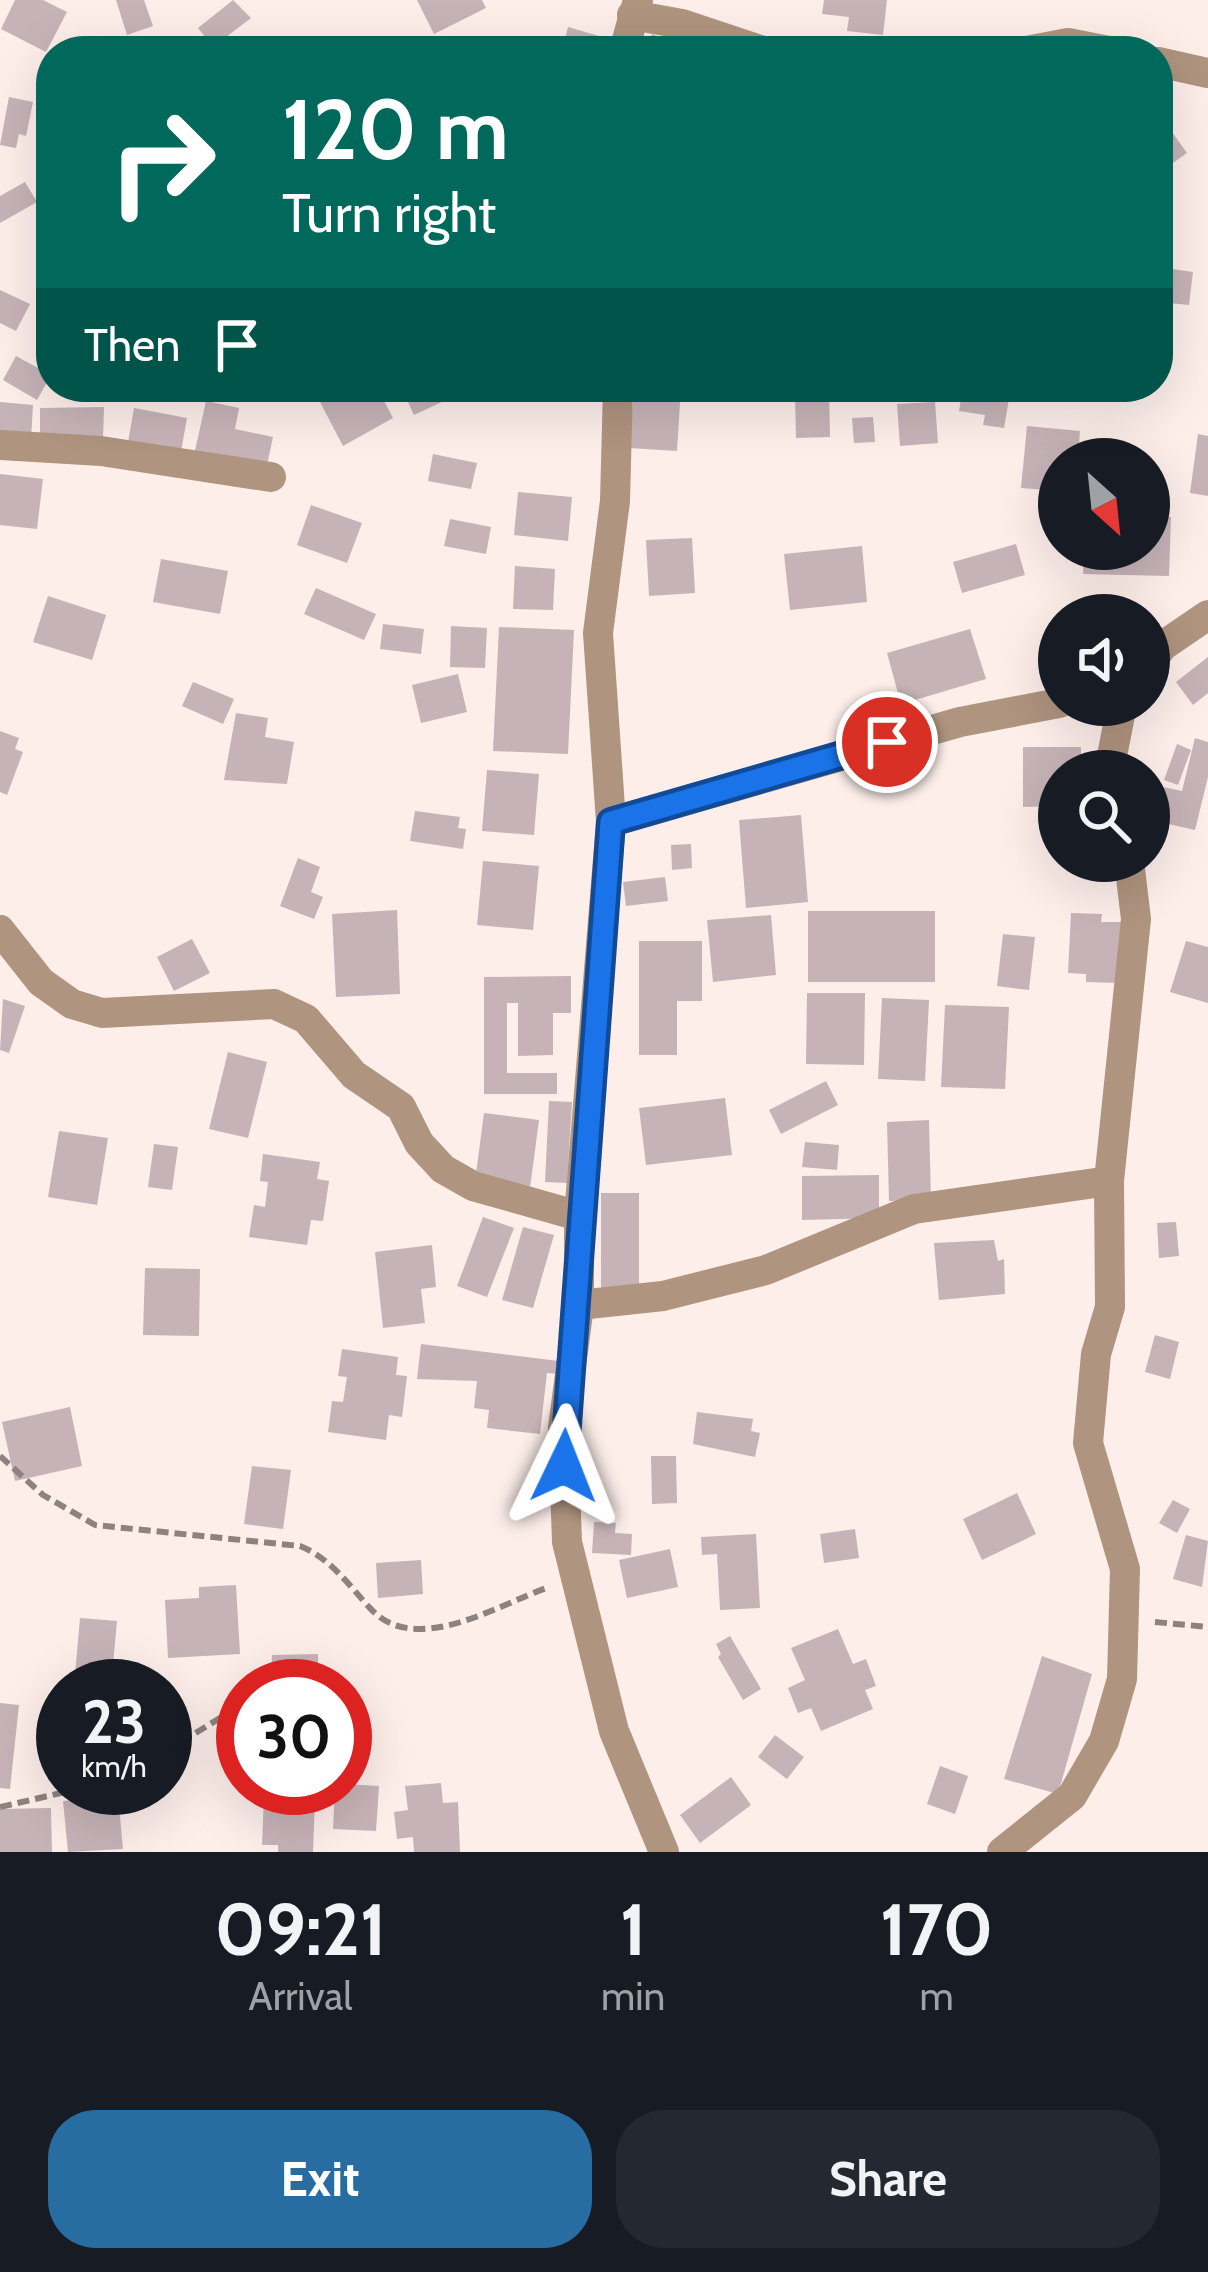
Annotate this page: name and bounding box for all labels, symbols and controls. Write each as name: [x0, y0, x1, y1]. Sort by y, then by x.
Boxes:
text: 120 m: [282, 78, 509, 180]
icon: right: [84, 84, 240, 240]
text: Turn right: [282, 180, 496, 246]
icon: arrive: [204, 312, 270, 378]
text: Then: [84, 318, 180, 372]
north arrow: [1038, 438, 1170, 570]
map controls: [1038, 438, 1170, 882]
button: sound: [1038, 594, 1170, 726]
pin: [836, 691, 938, 793]
icon: arrive: [854, 709, 920, 775]
button: search: [1038, 750, 1170, 882]
position arrow: [501, 1403, 627, 1529]
speed limit sign: 30: [216, 1659, 372, 1815]
text: 23: [82, 1685, 146, 1758]
text: km/h: [81, 1748, 147, 1785]
text: 09:21: [215, 1886, 387, 1973]
text: 1: [620, 1886, 646, 1973]
text: 170: [880, 1886, 993, 1973]
text: Arrival: [249, 1972, 352, 2020]
text: min: [601, 1972, 665, 2020]
text: m: [920, 1972, 954, 2020]
button: Exit: [48, 2110, 592, 2248]
button: Share: [616, 2110, 1160, 2248]

